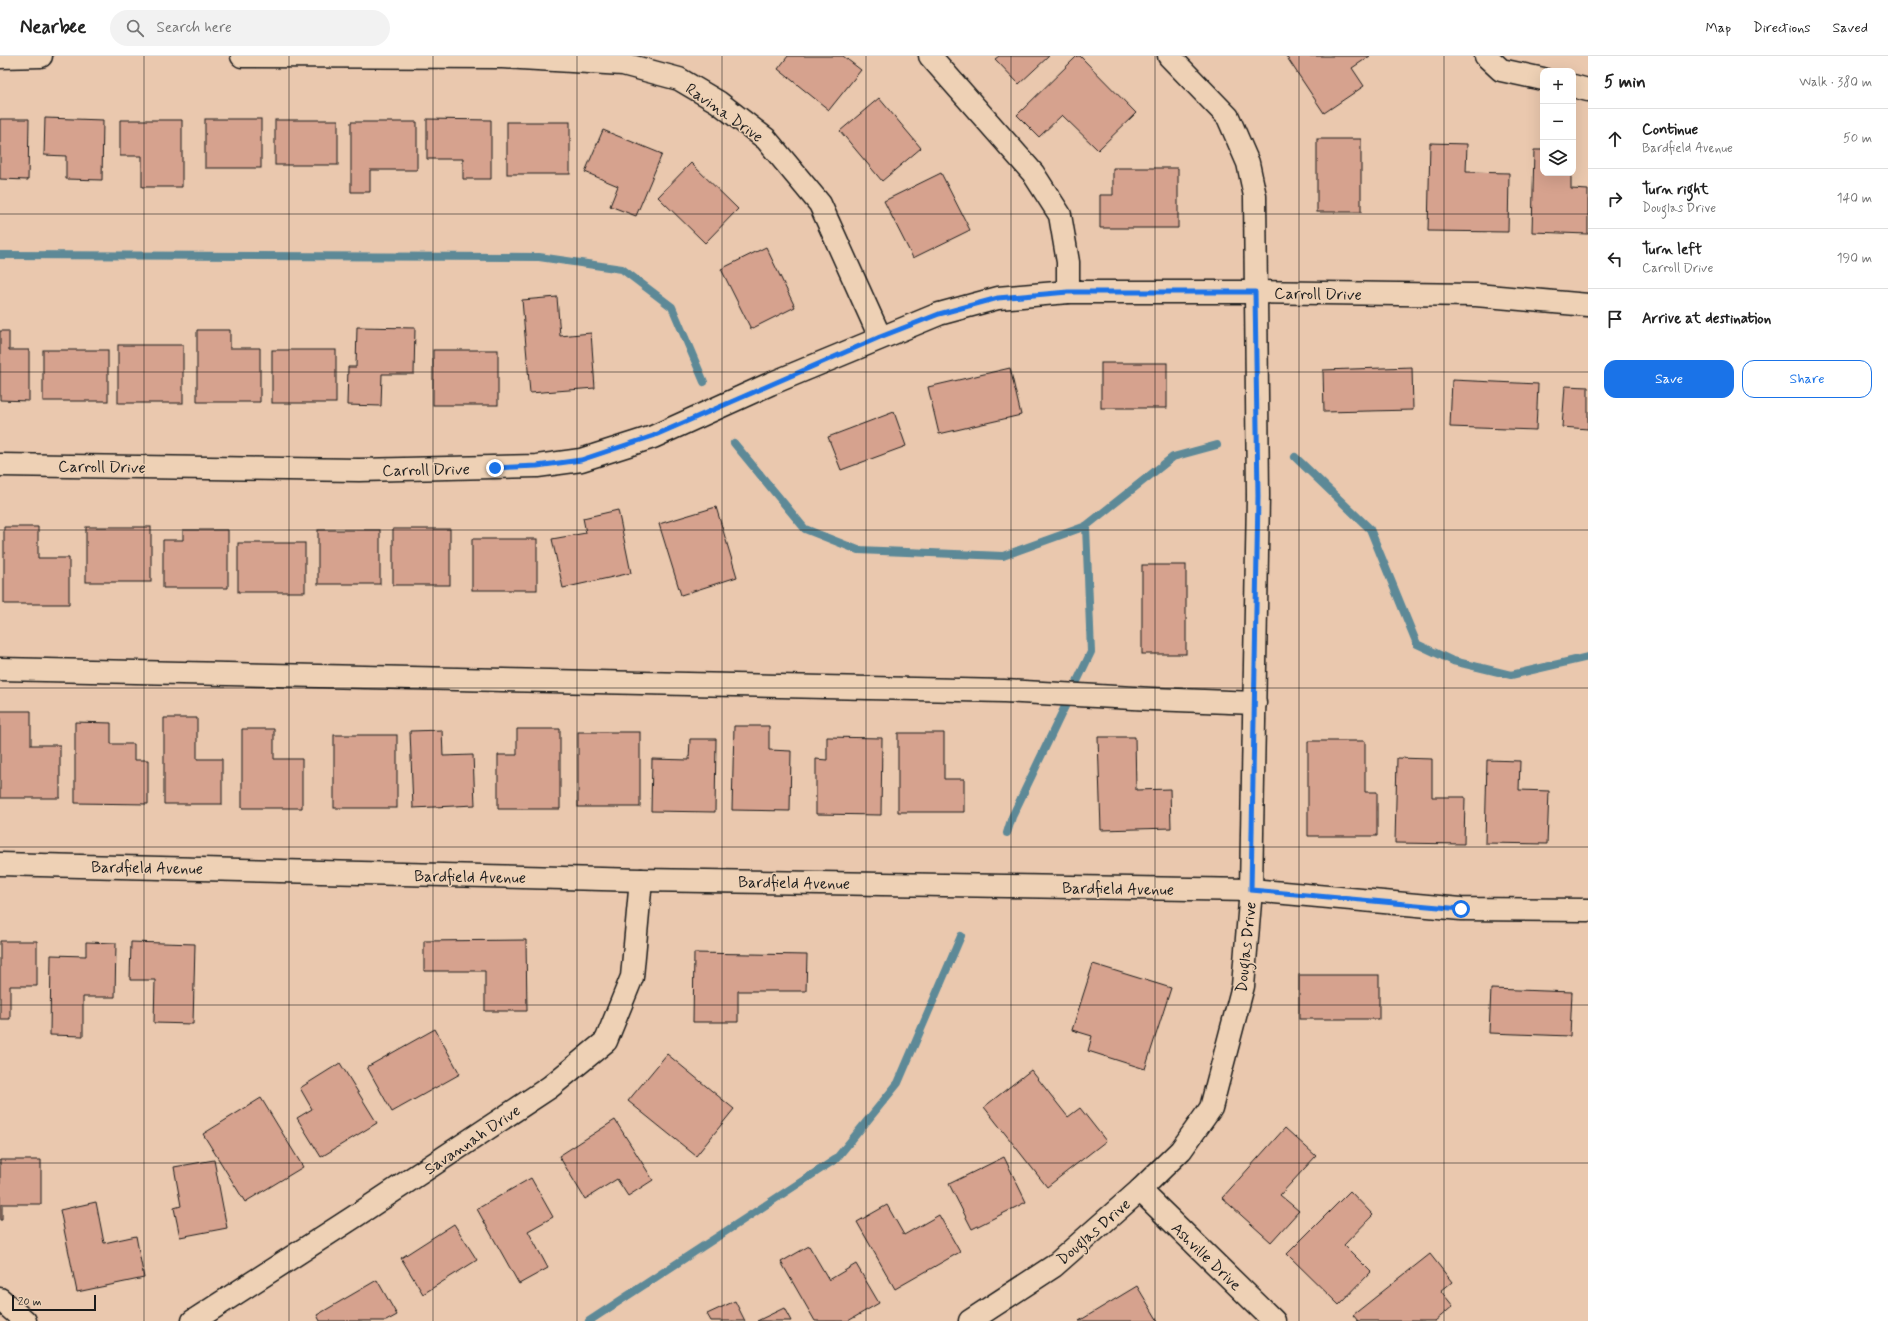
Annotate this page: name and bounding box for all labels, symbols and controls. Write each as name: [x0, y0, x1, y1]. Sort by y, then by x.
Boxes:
search box: [110, 10, 390, 46]
text: Nearbee: [20, 15, 86, 40]
icon: search: [124, 17, 146, 39]
text: Search here: [156, 18, 232, 38]
text: Map: [1705, 19, 1731, 37]
text: Directions: [1753, 19, 1811, 37]
text: Saved: [1833, 19, 1868, 37]
map controls: [1540, 68, 1576, 176]
button: +: [1540, 68, 1576, 104]
text: 5 min: [1604, 71, 1646, 93]
text: Walk · 380 m: [1799, 74, 1872, 91]
street label: Ravina Drive: [681, 79, 767, 148]
button: −: [1540, 104, 1576, 140]
text: Continue: [1642, 120, 1698, 140]
icon: ahead: [1604, 128, 1626, 150]
text: 50 m: [1843, 130, 1872, 147]
button: layers: [1540, 140, 1576, 176]
text: Bardfield Avenue: [1642, 140, 1733, 157]
text: Turn right: [1642, 180, 1709, 200]
icon: right: [1604, 188, 1626, 210]
text: 140 m: [1837, 190, 1872, 207]
text: Douglas Drive: [1642, 200, 1716, 217]
text: Turn left: [1642, 240, 1702, 260]
icon: left: [1604, 248, 1626, 270]
text: 190 m: [1837, 250, 1872, 267]
text: Carroll Drive: [1642, 260, 1713, 277]
street label: Carroll Drive: [1274, 283, 1362, 306]
icon: arrive: [1604, 308, 1626, 330]
text: Arrive at destination: [1642, 309, 1771, 329]
button: Save: [1604, 360, 1734, 398]
button: Share: [1742, 360, 1872, 398]
street label: Carroll Drive: [58, 456, 146, 479]
street label: Carroll Drive: [382, 459, 470, 482]
route end: [486, 459, 504, 477]
street label: Bardfield Avenue: [91, 857, 203, 880]
street label: Bardfield Avenue: [414, 866, 526, 889]
street label: Bardfield Avenue: [738, 872, 850, 895]
street label: Bardfield Avenue: [1062, 878, 1174, 901]
route start: [1452, 900, 1470, 918]
street label: Douglas Drive: [1231, 901, 1263, 994]
street label: Savannah Drive: [421, 1100, 525, 1180]
street label: Douglas Drive: [1053, 1194, 1136, 1271]
street label: Ashville Drive: [1166, 1218, 1246, 1296]
scale bar: [12, 1293, 96, 1312]
text: 20 m: [18, 1295, 41, 1309]

